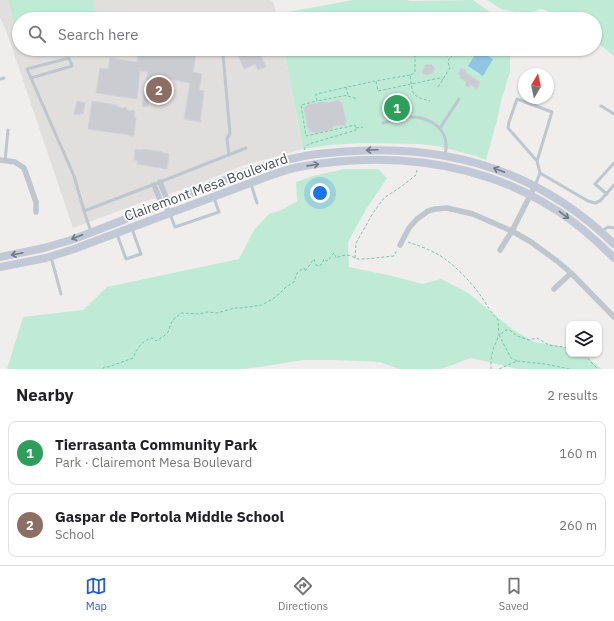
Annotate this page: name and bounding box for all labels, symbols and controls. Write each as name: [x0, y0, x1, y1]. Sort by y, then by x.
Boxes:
search box: [12, 12, 602, 56]
icon: search: [26, 23, 48, 45]
text: Search here: [58, 25, 138, 44]
north arrow: [518, 68, 554, 104]
pin: 2: [146, 75, 172, 105]
pin: 1: [384, 93, 410, 123]
one-way arrow: [366, 146, 379, 154]
street label: Clairemont Mesa Boulevard: [122, 149, 290, 225]
one-way arrow: [306, 161, 319, 169]
one-way arrow: [494, 166, 506, 174]
your location: [310, 183, 330, 203]
one-way arrow: [558, 211, 569, 219]
one-way arrow: [71, 234, 83, 242]
one-way arrow: [11, 250, 24, 258]
map controls: [566, 321, 602, 357]
button: layers: [566, 321, 602, 357]
text: Nearby: [16, 384, 74, 406]
text: 2 results: [547, 387, 598, 404]
text: Tierrasanta Community Park: [55, 435, 257, 454]
text: 1: [26, 445, 34, 462]
text: 160 m: [559, 445, 597, 462]
text: Park · Clairemont Mesa Boulevard: [55, 454, 252, 471]
text: Gaspar de Portola Middle School: [55, 507, 284, 526]
text: 2: [26, 517, 34, 534]
text: 260 m: [559, 517, 597, 534]
text: School: [55, 526, 95, 543]
tab: Map: [85, 575, 107, 613]
tab: Directions: [278, 575, 328, 613]
tab: Saved: [499, 575, 529, 613]

